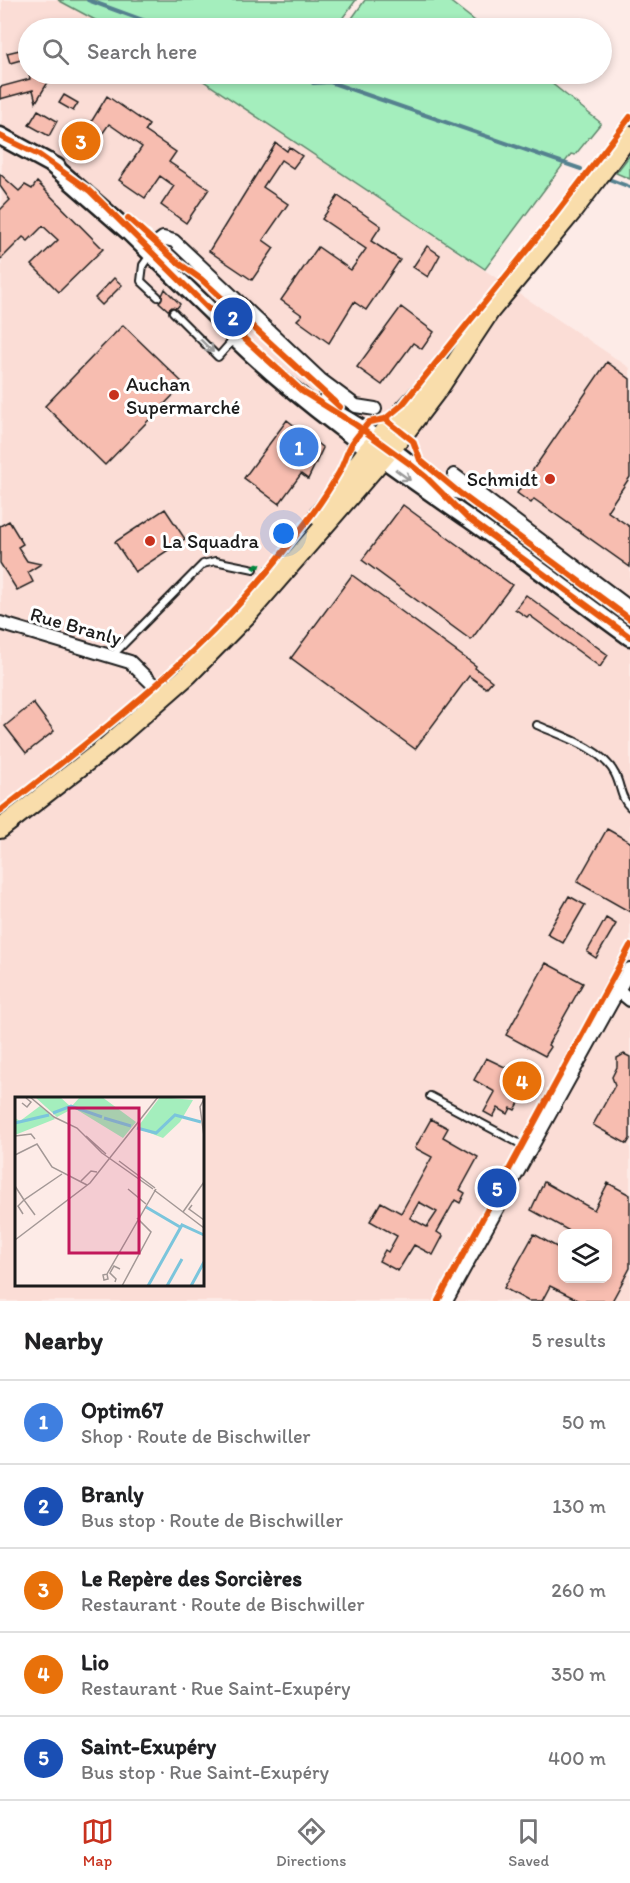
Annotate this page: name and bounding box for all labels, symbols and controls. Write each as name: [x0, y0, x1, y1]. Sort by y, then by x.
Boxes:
search box: [18, 18, 612, 84]
icon: search: [39, 35, 72, 68]
text: Search here: [87, 38, 197, 65]
pin: 3: [62, 118, 100, 164]
pin: 2: [214, 294, 252, 340]
one-way arrow: [200, 338, 215, 353]
place label: Auchan Supermarché: [126, 372, 240, 419]
marker: Auchan Supermarché: [107, 388, 121, 402]
pin: 1: [280, 424, 318, 470]
place label: Schmidt: [467, 467, 539, 491]
one-way arrow: [394, 469, 410, 481]
marker: Schmidt: [543, 472, 557, 486]
your location: [269, 519, 298, 548]
place label: La Squadra: [162, 529, 259, 553]
marker: La Squadra: [143, 534, 157, 548]
street label: Rue Branly: [28, 602, 125, 651]
pin: 4: [502, 1058, 542, 1104]
inset map: [15, 1097, 204, 1286]
pin: 5: [478, 1166, 516, 1210]
map controls: [558, 1229, 612, 1283]
button: layers: [558, 1229, 612, 1283]
text: Nearby: [24, 1324, 103, 1356]
text: 5 results: [532, 1328, 606, 1352]
text: Optim67: [81, 1397, 164, 1424]
text: 1: [39, 1410, 48, 1434]
text: 50 m: [562, 1410, 606, 1434]
text: Shop · Route de Bischwiller: [81, 1424, 311, 1448]
text: Branly: [81, 1481, 144, 1508]
text: 2: [38, 1494, 49, 1518]
text: 130 m: [552, 1494, 606, 1518]
text: Bus stop · Route de Bischwiller: [81, 1508, 343, 1532]
text: Le Repère des Sorcières: [81, 1565, 302, 1592]
text: 3: [38, 1578, 49, 1602]
text: 260 m: [551, 1578, 606, 1602]
text: Restaurant · Route de Bischwiller: [81, 1592, 364, 1616]
text: Lio: [81, 1649, 109, 1676]
text: 4: [37, 1662, 50, 1686]
text: 350 m: [551, 1662, 606, 1686]
text: Restaurant · Rue Saint-Exupéry: [81, 1676, 350, 1700]
text: Saint-Exupéry: [81, 1733, 216, 1760]
text: 5: [38, 1746, 49, 1770]
text: 400 m: [548, 1746, 606, 1770]
text: Bus stop · Rue Saint-Exupéry: [81, 1760, 329, 1784]
tab: Map: [81, 1815, 114, 1870]
tab: Directions: [276, 1815, 346, 1870]
tab: Saved: [508, 1815, 549, 1870]

